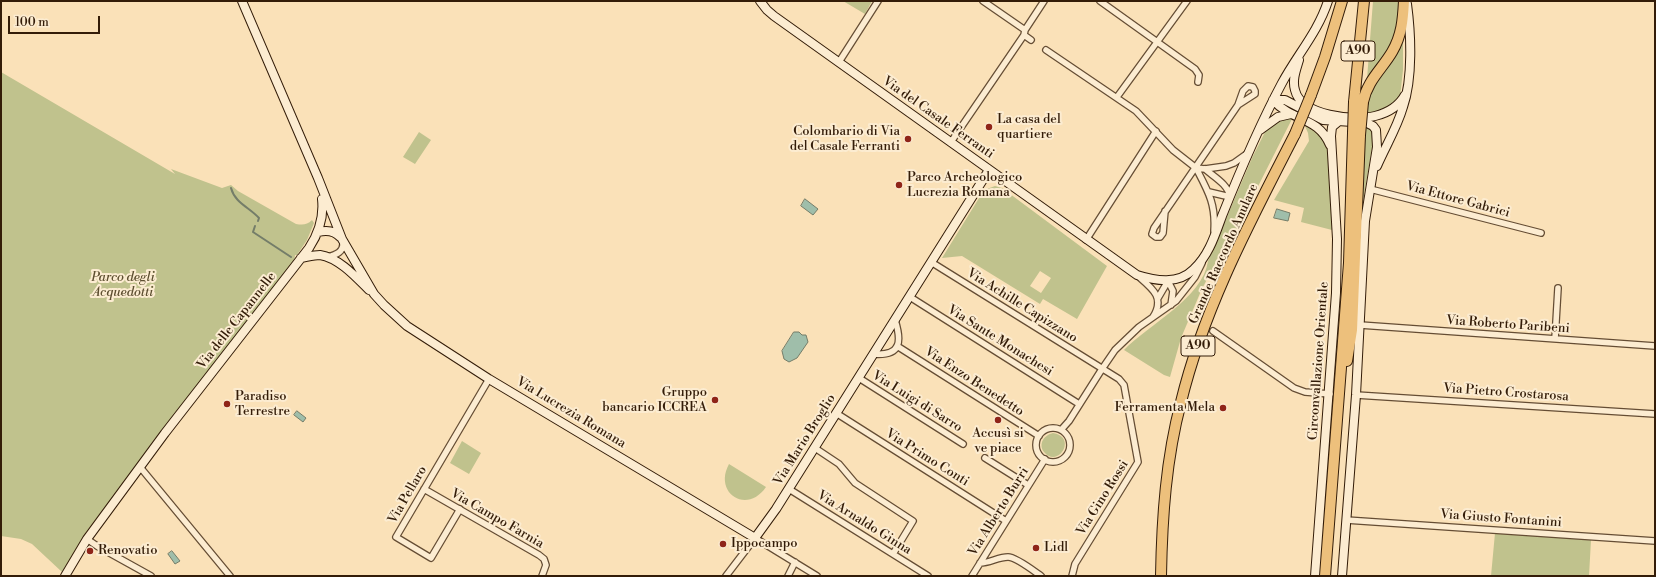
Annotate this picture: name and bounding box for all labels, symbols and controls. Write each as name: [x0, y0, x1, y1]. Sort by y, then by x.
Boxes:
scale bar: [10, 8, 102, 34]
text: 100 m: [15, 15, 49, 30]
road number: A90: [1341, 41, 1375, 61]
street label: Via del Casale Ferranti: [879, 74, 997, 162]
place label: La casa del quartiere: [997, 112, 1061, 143]
marker: La casa del quartiere: [984, 122, 994, 132]
place label: Colombario di Via del Casale Ferranti: [790, 124, 900, 155]
marker: Colombario di Via del Casale Ferranti: [903, 134, 913, 144]
place label: Parco Archeologico Lucrezia Romana: [907, 170, 1022, 201]
street label: Via Ettore Gabrici: [1404, 179, 1512, 221]
marker: Parco Archeologico Lucrezia Romana: [894, 180, 904, 190]
street label: Grande Raccordo Anulare: [1186, 181, 1262, 327]
street label: Via Achille Capizzano: [964, 266, 1080, 346]
street label: Via delle Capannelle: [194, 269, 280, 373]
park label: Parco degli Acquedotti: [91, 270, 155, 301]
street label: Circonvallazione Orientale: [1306, 281, 1332, 441]
street label: Via Sante Monachesi: [944, 302, 1056, 380]
street label: Via Roberto Paribeni: [1446, 313, 1570, 337]
road number: A90: [1181, 336, 1215, 356]
street label: Via Enzo Benedetto: [921, 344, 1027, 420]
street label: Via Luigi di Sarro: [869, 368, 965, 436]
street label: Via Lucrezia Romana: [513, 374, 629, 452]
street label: Via Pietro Crostarosa: [1443, 381, 1569, 405]
place label: Gruppo bancario ICCREA: [602, 385, 707, 416]
place label: Paradiso Terrestre: [235, 389, 290, 420]
street label: Via Mario Broglio: [771, 392, 839, 488]
marker: Gruppo bancario ICCREA: [710, 395, 720, 405]
marker: Paradiso Terrestre: [222, 399, 232, 409]
place label: Ferramenta Mela: [1114, 400, 1215, 416]
marker: Ferramenta Mela: [1218, 403, 1228, 413]
marker: Accusì si ve piace: [993, 415, 1003, 425]
street label: Via Primo Conti: [882, 426, 972, 490]
place label: Accusì si ve piace: [972, 426, 1024, 457]
street label: Via Gino Rossi: [1074, 458, 1132, 538]
street label: Via Pellaro: [385, 463, 431, 527]
street label: Via Alberto Burri: [965, 465, 1033, 559]
street label: Via Campo Farnia: [448, 486, 546, 552]
street label: Via Arnaldo Ginna: [814, 488, 914, 558]
street label: Via Giusto Fontanini: [1440, 507, 1562, 531]
place label: Ippocampo: [731, 536, 798, 552]
marker: Ippocampo: [718, 539, 728, 549]
place label: Lidl: [1044, 540, 1068, 556]
place label: Renovatio: [98, 543, 157, 559]
marker: Lidl: [1031, 543, 1041, 553]
marker: Renovatio: [85, 546, 95, 556]

